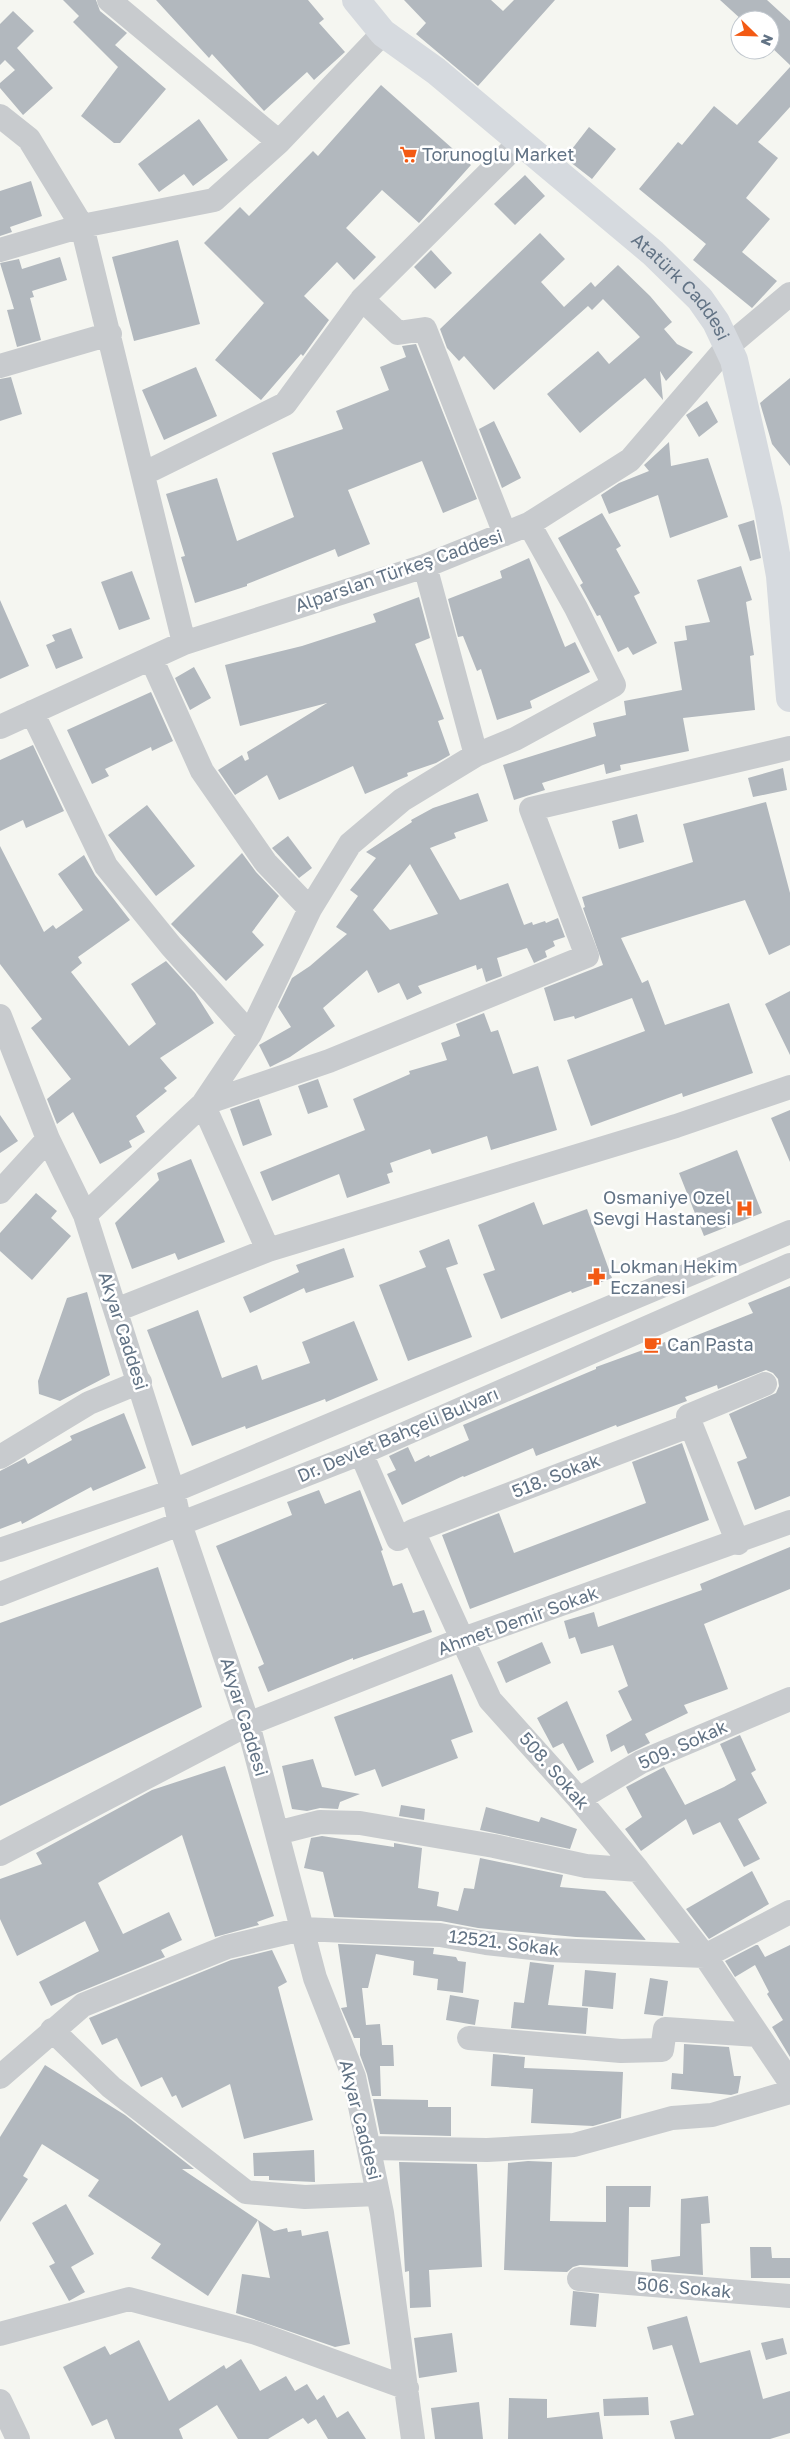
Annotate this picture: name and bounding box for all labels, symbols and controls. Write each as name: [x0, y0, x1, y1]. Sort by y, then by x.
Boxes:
north arrow: [730, 10, 780, 60]
text: N: [758, 32, 777, 48]
place label: Torunoglu Market: [422, 143, 574, 165]
supermarket icon: Torunoglu Market: [398, 145, 418, 165]
street label: Atatürk Caddesi: [627, 228, 735, 343]
street label: Alparslan Türkeş Caddesi: [292, 524, 505, 616]
place label: Osmaniye Ozel Sevgi Hastanesi: [593, 1186, 731, 1229]
hospital icon: Osmaniye Ozel Sevgi Hastanesi: [735, 1198, 755, 1218]
place label: Lokman Hekim Eczanesi: [610, 1255, 738, 1298]
pharmacy icon: Lokman Hekim Eczanesi: [586, 1267, 606, 1287]
street label: Akyar Caddesi: [94, 1269, 153, 1393]
place label: Can Pasta: [667, 1333, 754, 1355]
cafe icon: Can Pasta: [643, 1335, 663, 1355]
street label: Dr. Devlet Bahçeli Bulvarı: [294, 1382, 502, 1486]
street label: 518. Sokak: [508, 1448, 603, 1502]
street label: Ahmet Demir Sokak: [434, 1581, 601, 1659]
street label: Akyar Caddesi: [216, 1655, 273, 1779]
street label: 509. Sokak: [635, 1715, 730, 1773]
street label: 508. Sokak: [515, 1727, 594, 1813]
street label: 12521. Sokak: [448, 1924, 561, 1960]
street label: Akyar Caddesi: [335, 2057, 387, 2182]
street label: 506. Sokak: [636, 2272, 732, 2302]

